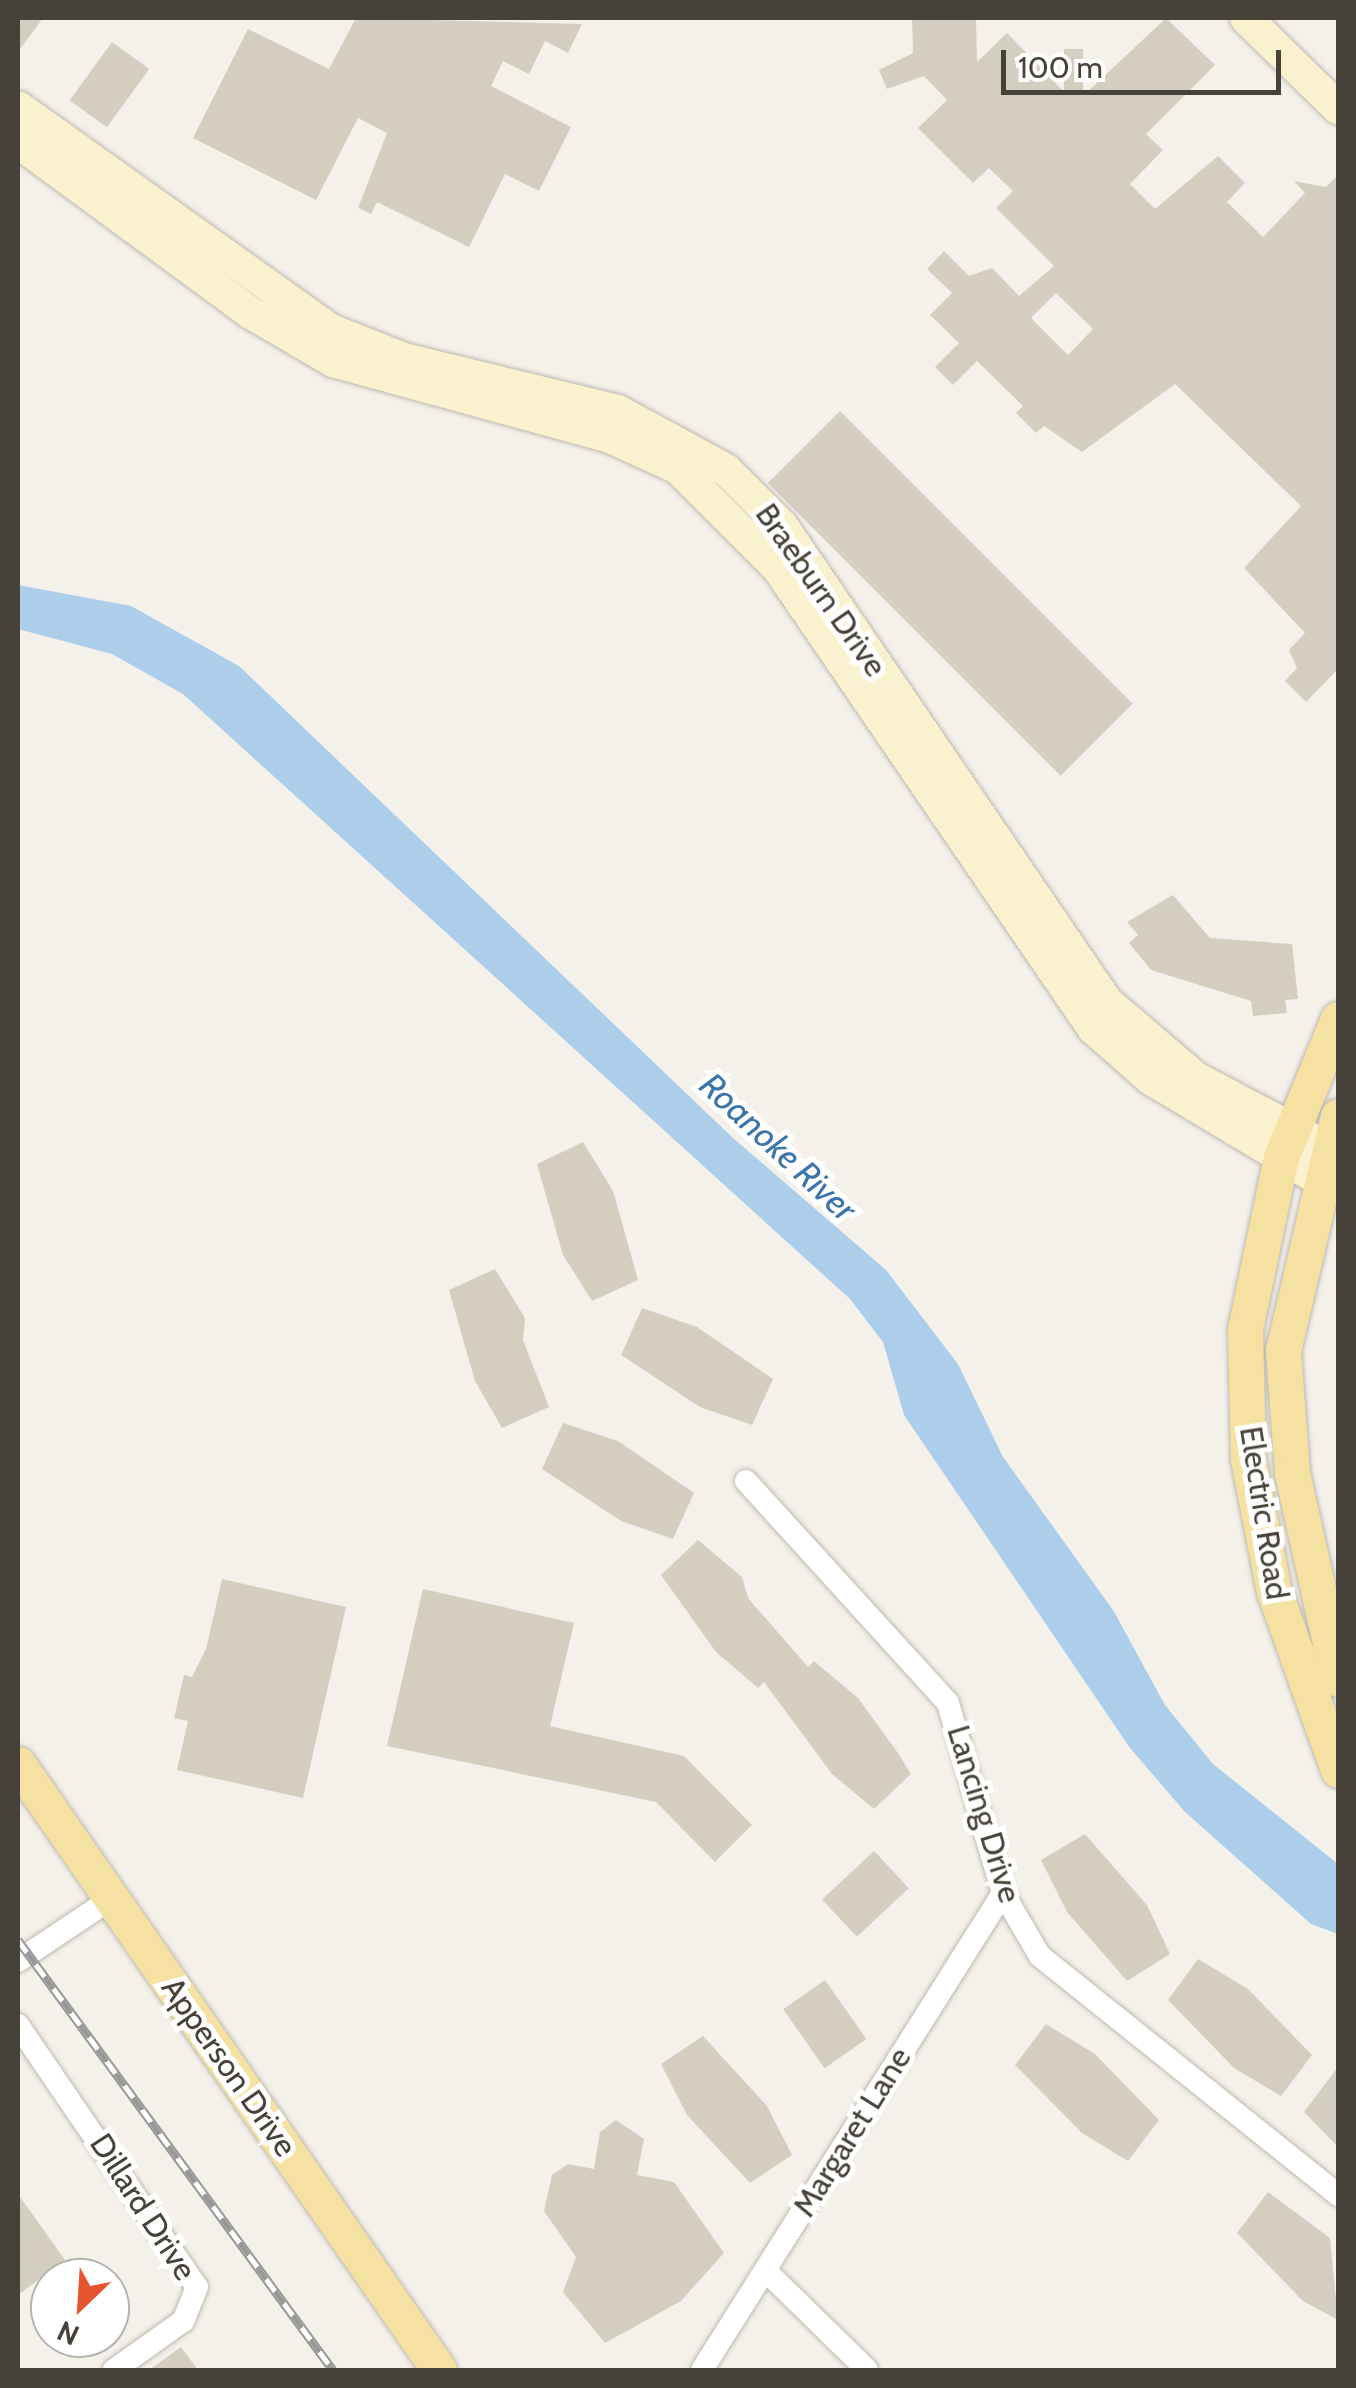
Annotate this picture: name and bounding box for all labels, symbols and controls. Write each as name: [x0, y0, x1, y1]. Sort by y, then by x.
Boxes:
scale bar: [1006, 30, 1286, 92]
text: 100 m: [1018, 49, 1103, 86]
street label: Braeburn Drive: [747, 496, 895, 684]
water label: Roanoke River: [691, 1064, 865, 1230]
street label: Electric Road: [1231, 1424, 1297, 1602]
street label: Lancing Drive: [939, 1721, 1029, 1907]
street label: Apperson Drive: [153, 1970, 305, 2164]
street label: Margaret Lane: [785, 2040, 919, 2224]
street label: Dillard Drive: [81, 2127, 205, 2287]
north arrow: [30, 2258, 130, 2358]
text: N: [52, 2314, 84, 2353]

